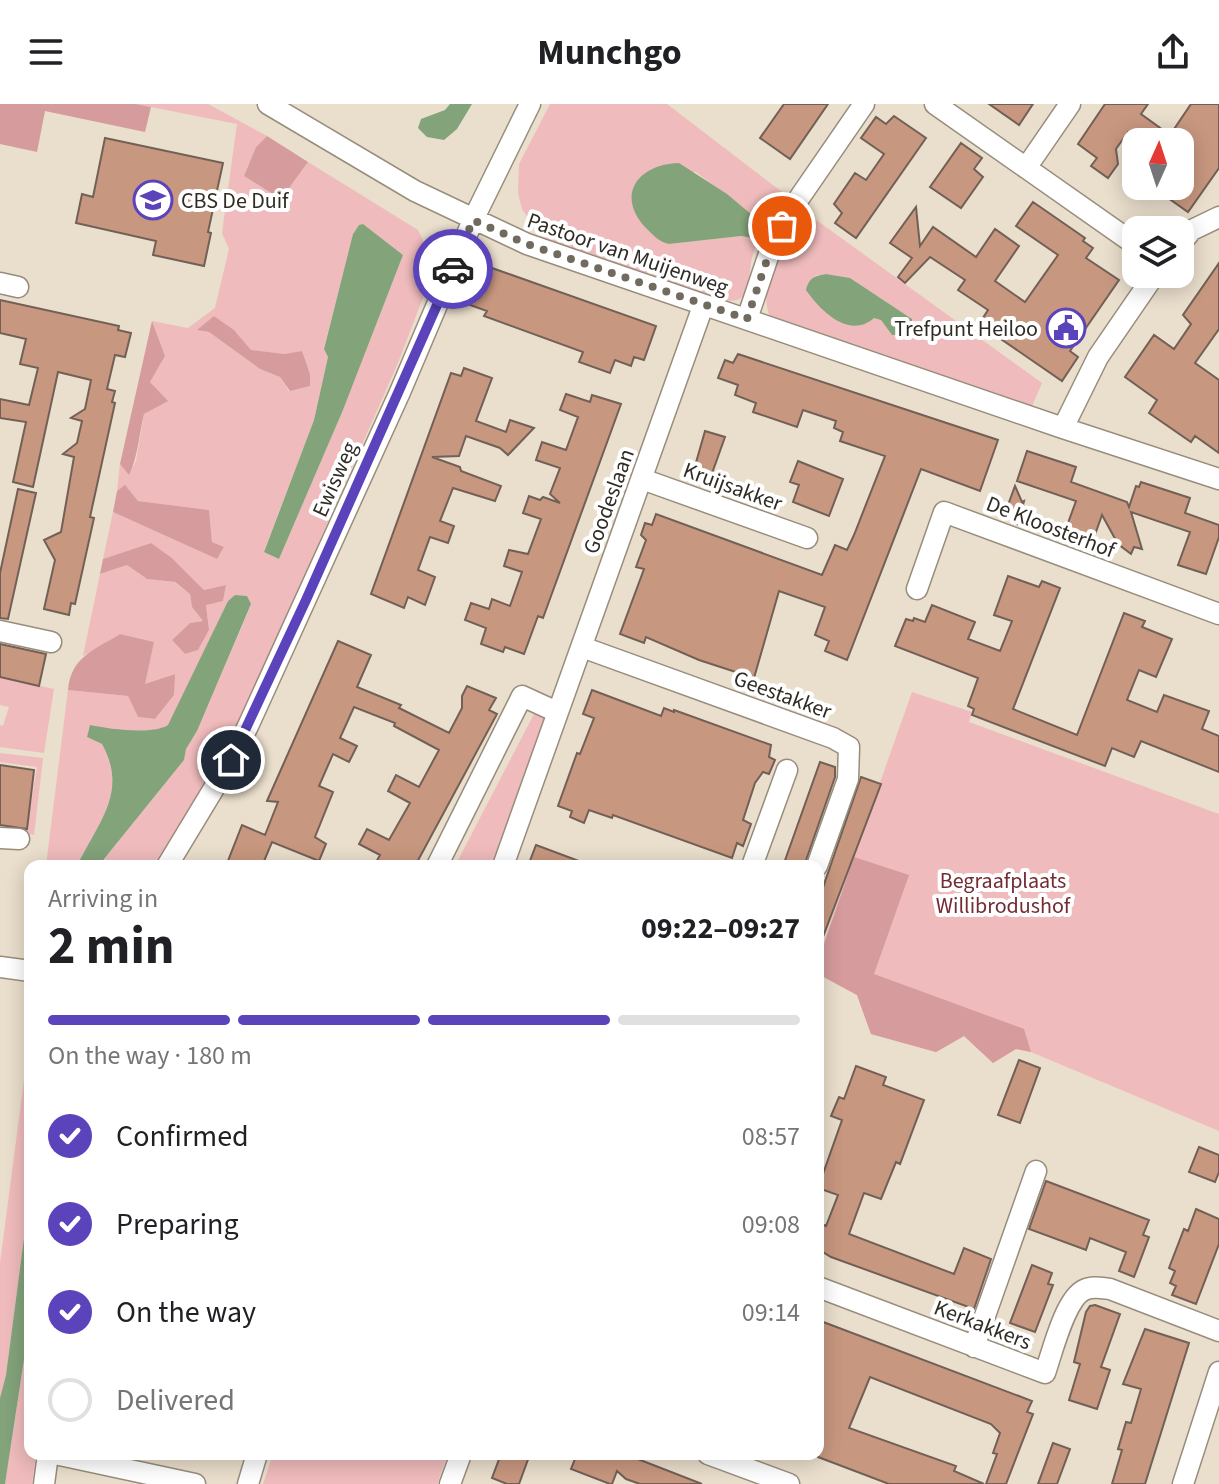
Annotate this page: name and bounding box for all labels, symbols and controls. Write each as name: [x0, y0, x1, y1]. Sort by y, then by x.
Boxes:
text: Munchgo: [537, 27, 682, 78]
icon: menu: [24, 30, 68, 74]
icon: share: [1151, 30, 1195, 74]
north arrow: [1122, 128, 1194, 200]
map controls: [1122, 128, 1194, 288]
school or university icon: CBS De Duif: [132, 179, 174, 221]
place label: CBS De Duif: [181, 185, 290, 217]
pin: [748, 192, 816, 260]
street label: Pastoor van Muijenweg: [523, 204, 733, 303]
icon: bag: [760, 204, 804, 248]
button: layers: [1122, 216, 1194, 288]
courier: [413, 229, 493, 309]
icon: car: [431, 247, 475, 291]
public building icon: Trefpunt Heiloo: [1045, 307, 1087, 349]
place label: Trefpunt Heiloo: [894, 313, 1038, 345]
street label: Ewisweg: [304, 437, 366, 522]
street label: Goodeslaan: [575, 444, 643, 558]
street label: Kruijsakker: [679, 454, 787, 520]
street label: De Kloosterhof: [982, 488, 1121, 567]
street label: Geestakker: [729, 662, 836, 728]
pin: [197, 726, 265, 794]
icon: home: [209, 738, 253, 782]
park label: Begraafplaats Willibrodushof: [936, 865, 1072, 922]
text: Arriving in: [48, 880, 158, 917]
text: 09:22–09:27: [641, 907, 800, 950]
text: 2 min: [48, 910, 175, 984]
text: On the way · 180 m: [48, 1037, 252, 1074]
icon: check: [48, 1114, 92, 1158]
text: Confirmed: [116, 1115, 249, 1158]
text: 08:57: [742, 1118, 800, 1155]
icon: check: [48, 1202, 92, 1246]
text: Preparing: [116, 1203, 239, 1246]
text: 09:08: [742, 1206, 800, 1243]
icon: check: [48, 1290, 92, 1334]
text: On the way: [116, 1291, 256, 1334]
street label: Kerkakkers: [929, 1292, 1036, 1358]
text: 09:14: [742, 1294, 800, 1331]
text: Delivered: [116, 1379, 235, 1422]

